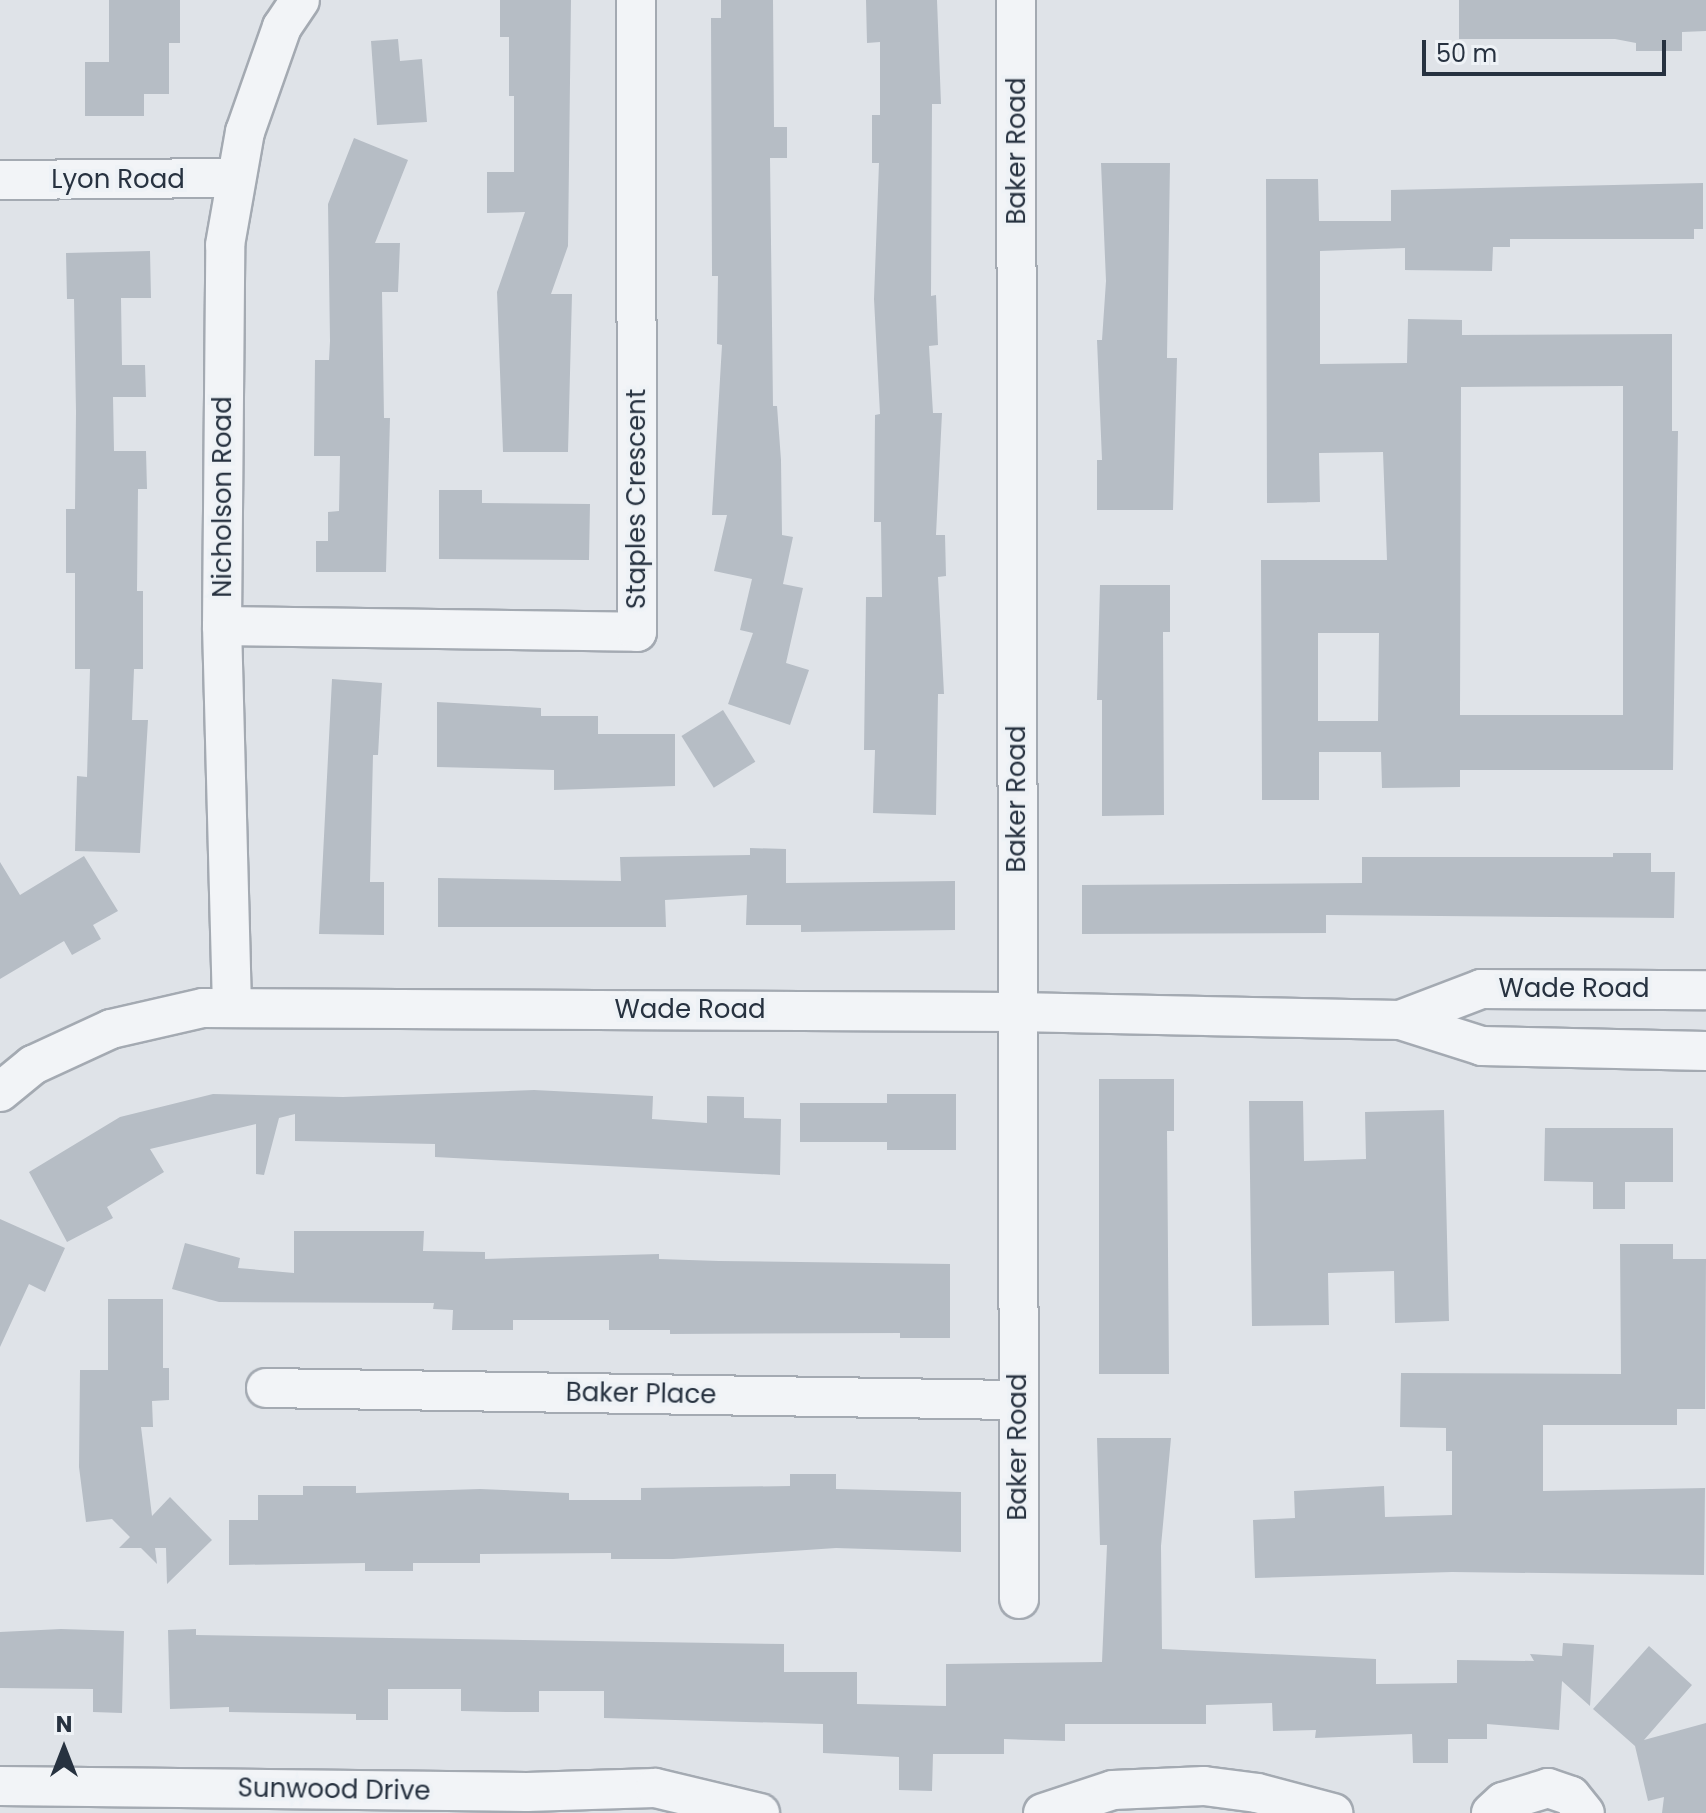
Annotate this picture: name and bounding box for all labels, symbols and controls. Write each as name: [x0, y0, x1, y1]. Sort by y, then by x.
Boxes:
scale bar: [1426, 24, 1670, 74]
text: 50 m: [1436, 37, 1497, 70]
street label: Baker Road: [1001, 77, 1033, 225]
street label: Lyon Road: [51, 164, 185, 196]
street label: Staples Crescent: [621, 389, 653, 609]
street label: Nicholson Road: [207, 396, 239, 598]
street label: Baker Road: [1001, 725, 1033, 873]
street label: Wade Road: [1498, 973, 1650, 1005]
street label: Wade Road: [614, 994, 766, 1026]
street label: Baker Road: [1002, 1373, 1034, 1521]
street label: Baker Place: [565, 1377, 717, 1411]
north arrow: [24, 1709, 104, 1789]
text: N: [56, 1709, 72, 1740]
street label: Sunwood Drive: [237, 1773, 431, 1807]

